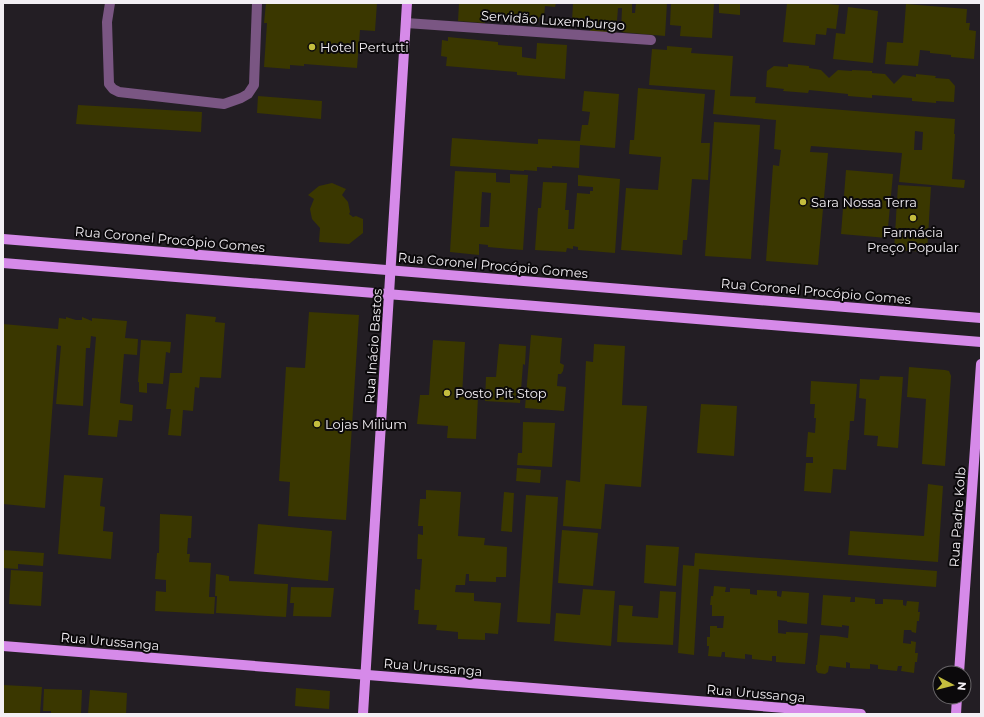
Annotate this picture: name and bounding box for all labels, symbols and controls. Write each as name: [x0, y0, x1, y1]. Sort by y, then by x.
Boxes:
street label: Servidão Luxemburgo: [481, 7, 625, 33]
place label: Hotel Pertutti: [320, 39, 409, 55]
marker: Hotel Pertutti: [307, 42, 317, 52]
place label: Sara Nossa Terra: [811, 194, 917, 210]
marker: Sara Nossa Terra: [798, 197, 808, 207]
marker: Farmácia Preço Popular: [908, 213, 918, 223]
street label: Rua Coronel Procópio Gomes: [74, 223, 266, 255]
place label: Farmácia Preço Popular: [867, 224, 959, 255]
street label: Rua Coronel Procópio Gomes: [397, 249, 589, 281]
street label: Rua Coronel Procópio Gomes: [720, 275, 912, 307]
street label: Rua Inácio Bastos: [361, 288, 385, 404]
place label: Posto Pit Stop: [455, 385, 547, 401]
marker: Posto Pit Stop: [442, 388, 452, 398]
place label: Lojas Milium: [325, 416, 407, 432]
marker: Lojas Milium: [312, 419, 322, 429]
street label: Rua Padre Kolb: [946, 466, 968, 568]
street label: Rua Urussanga: [60, 629, 160, 653]
street label: Rua Urussanga: [383, 655, 483, 679]
north arrow: [932, 665, 972, 705]
street label: Rua Urussanga: [706, 681, 806, 705]
text: N: [954, 681, 969, 691]

